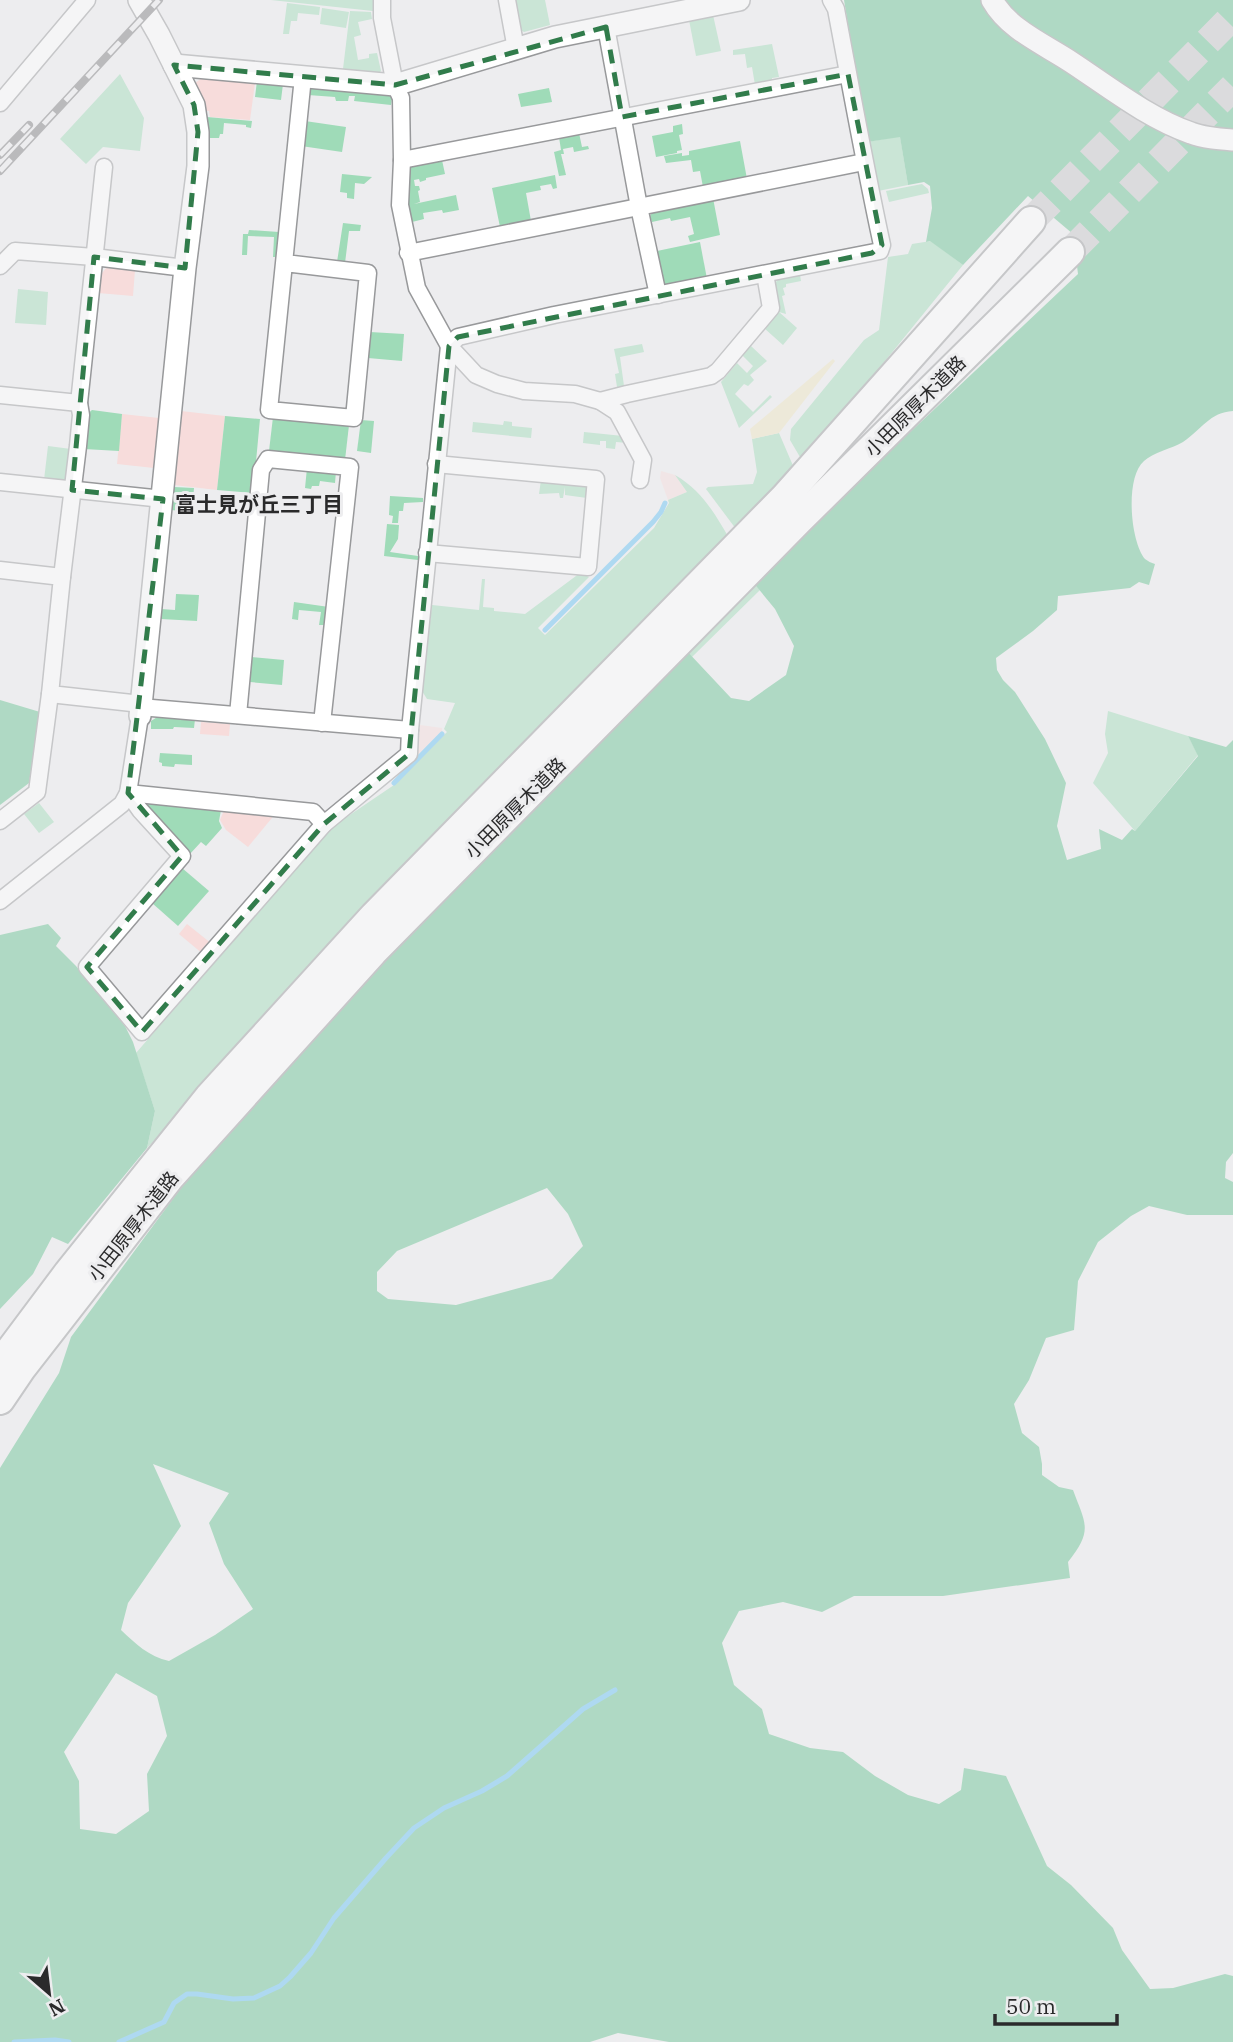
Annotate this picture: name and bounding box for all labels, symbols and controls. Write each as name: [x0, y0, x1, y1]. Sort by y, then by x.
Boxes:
street label: 小田原厚木道路: [859, 350, 971, 462]
district label: 富士見が丘三丁目: [175, 490, 343, 518]
street label: 小田原厚木道路: [459, 752, 571, 864]
street label: 小田原厚木道路: [83, 1166, 183, 1286]
north arrow: [14, 1958, 84, 2028]
scale bar: [995, 1982, 1118, 2026]
text: 50 m: [1006, 1992, 1056, 2020]
text: N: [45, 1994, 69, 2022]

